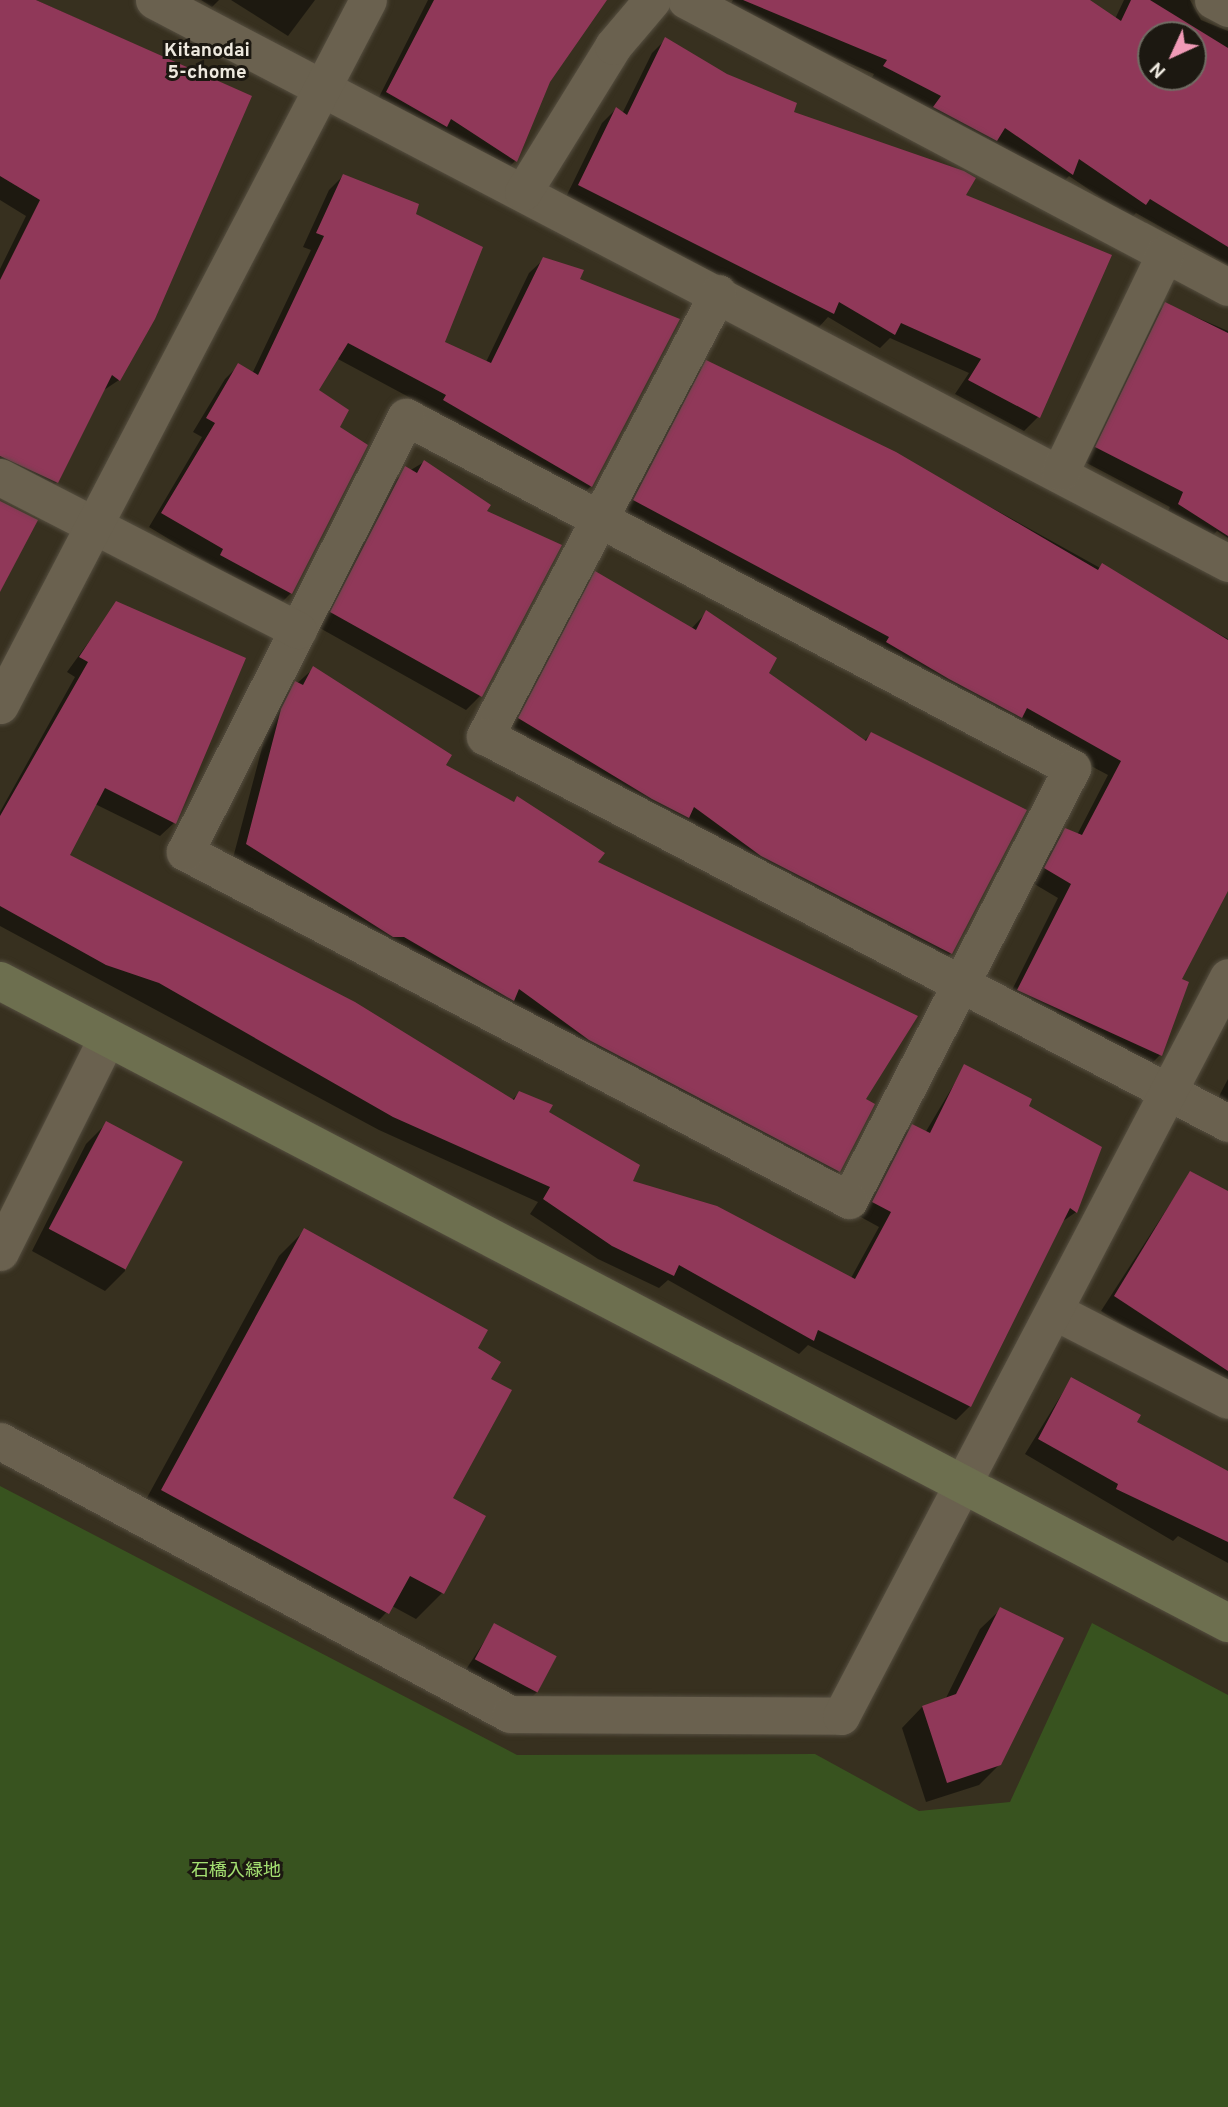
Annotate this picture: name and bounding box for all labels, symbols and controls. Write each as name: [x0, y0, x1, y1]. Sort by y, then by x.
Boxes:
north arrow: [1137, 21, 1207, 91]
district label: Kitanodai 5-chome: [164, 41, 250, 85]
text: N: [1145, 56, 1172, 83]
park label: 石橋入緑地: [191, 1861, 281, 1883]

